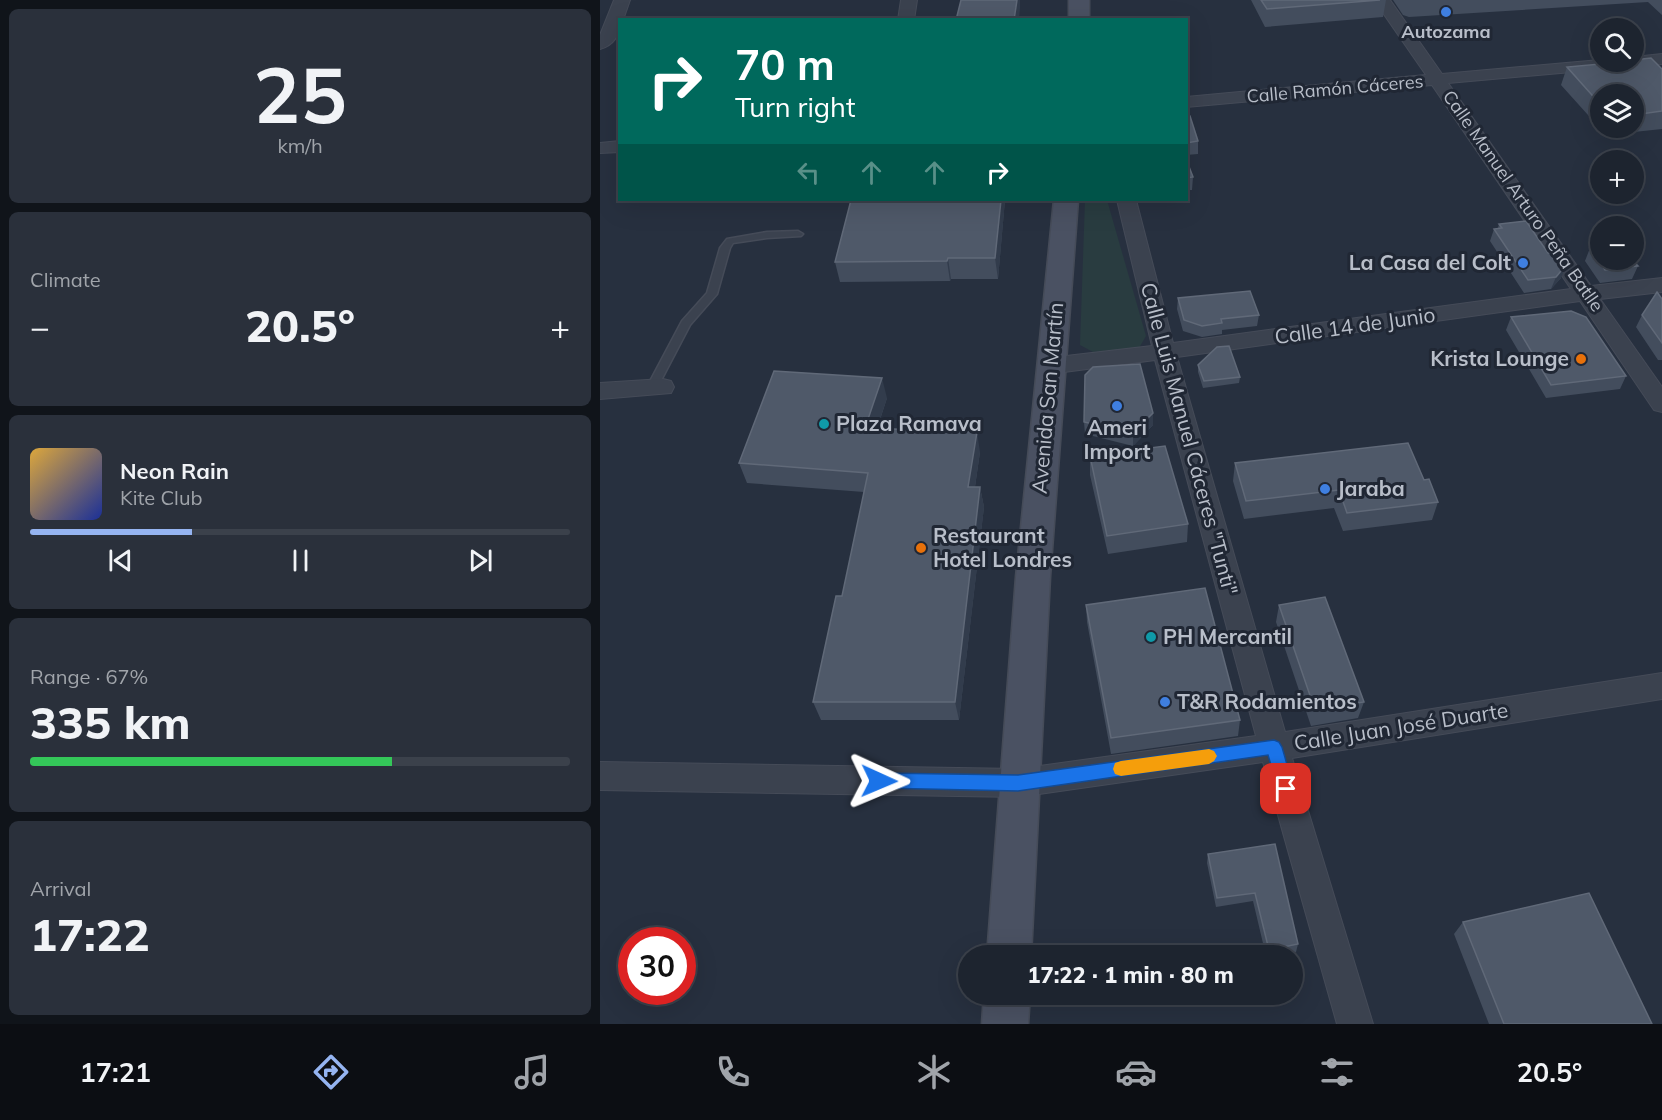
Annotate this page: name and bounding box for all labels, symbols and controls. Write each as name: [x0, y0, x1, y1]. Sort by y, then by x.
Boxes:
marker: Autozama: [1439, 5, 1453, 19]
map controls: [1590, 18, 1644, 270]
button: search: [1590, 18, 1644, 72]
place label: Autozama: [1401, 20, 1491, 43]
text: 70 m: [735, 38, 835, 91]
icon: right: [636, 42, 714, 120]
text: 25: [253, 45, 347, 143]
street label: Calle Ramón Cáceres: [1246, 69, 1424, 108]
button: layers: [1590, 84, 1644, 138]
street label: Calle Manuel Arturo Peña Batlle: [1438, 86, 1609, 316]
text: Turn right: [735, 90, 855, 124]
text: km/h: [277, 133, 323, 158]
button: +: [1590, 150, 1644, 204]
icon: left: [792, 156, 825, 189]
icon: ahead: [855, 156, 888, 189]
icon: ahead: [918, 156, 951, 189]
icon: right: [981, 156, 1014, 189]
button: −: [1590, 216, 1644, 270]
place label: La Casa del Colt: [1349, 249, 1511, 275]
marker: La Casa del Colt: [1516, 256, 1530, 270]
text: Climate: [30, 267, 101, 292]
street label: Calle Luis Manuel Cáceres "Tunti": [1136, 280, 1244, 598]
text: 20.5°: [245, 297, 355, 353]
street label: Avenida San Martín: [1026, 301, 1068, 495]
street label: Calle 14 de Junio: [1273, 301, 1437, 349]
text: −: [30, 306, 50, 347]
text: +: [550, 306, 570, 347]
place label: Krista Lounge: [1430, 345, 1569, 371]
marker: Krista Lounge: [1574, 352, 1588, 366]
marker: Ameri Import: [1110, 399, 1124, 413]
place label: Plaza Ramava: [836, 410, 982, 436]
place label: Ameri Import: [1083, 414, 1151, 464]
marker: Plaza Ramava: [817, 417, 831, 431]
text: Neon Rain: [120, 457, 229, 485]
place label: Jaraba: [1337, 475, 1405, 501]
marker: Jaraba: [1318, 482, 1332, 496]
text: Kite Club: [120, 485, 202, 510]
place label: Restaurant Hotel Londres: [933, 522, 1072, 572]
marker: Restaurant Hotel Londres: [914, 541, 928, 555]
icon: previous: [104, 544, 137, 577]
icon: pause: [284, 544, 317, 577]
icon: next: [464, 544, 497, 577]
place label: PH Mercantil: [1163, 623, 1292, 649]
marker: PH Mercantil: [1144, 630, 1158, 644]
text: Range · 67%: [30, 664, 148, 689]
place label: T&R Rodamientos: [1177, 688, 1357, 714]
text: 335 km: [30, 694, 191, 750]
marker: T&R Rodamientos: [1158, 695, 1172, 709]
street label: Calle Juan José Duarte: [1292, 696, 1510, 756]
position arrow: [847, 749, 911, 813]
pin: [1260, 763, 1311, 814]
icon: arrive: [1269, 772, 1302, 805]
text: Arrival: [30, 876, 91, 901]
text: 17:22: [30, 906, 150, 962]
speed limit sign: 30: [618, 927, 696, 1005]
text: 17:22 · 1 min · 80 m: [1027, 961, 1234, 989]
icon: directions: [310, 1051, 352, 1093]
icon: music: [511, 1051, 553, 1093]
icon: phone: [712, 1051, 754, 1093]
icon: climate: [913, 1051, 955, 1093]
icon: car: [1115, 1051, 1157, 1093]
icon: filters: [1316, 1051, 1358, 1093]
text: 17:21: [80, 1055, 151, 1089]
text: 20.5°: [1517, 1055, 1582, 1089]

